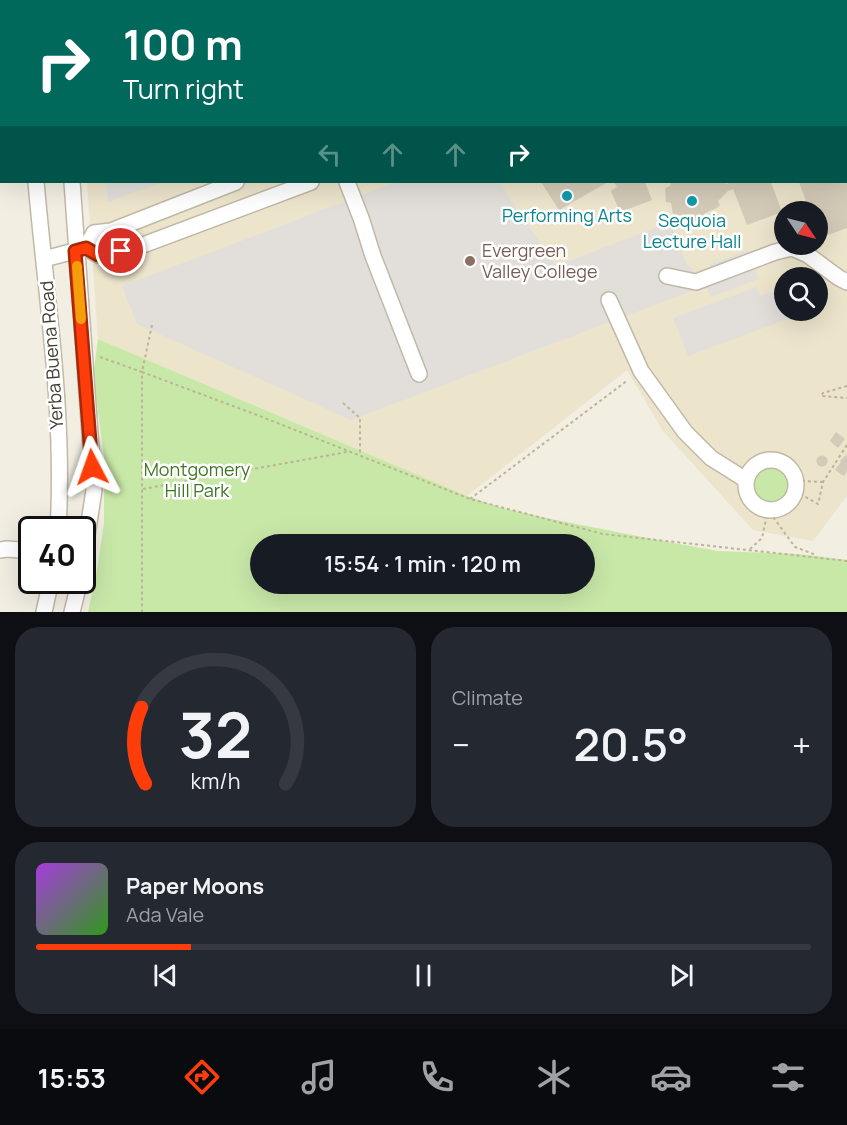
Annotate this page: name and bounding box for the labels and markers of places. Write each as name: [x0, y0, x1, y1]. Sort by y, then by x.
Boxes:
marker: Performing Arts: [560, 189, 574, 203]
marker: Sequoia Lecture Hall: [685, 194, 699, 208]
place label: Performing Arts: [502, 203, 632, 227]
place label: Sequoia Lecture Hall: [643, 208, 741, 253]
pin: [95, 225, 146, 276]
place label: Evergreen Valley College: [482, 238, 598, 283]
marker: Evergreen Valley College: [463, 254, 477, 268]

